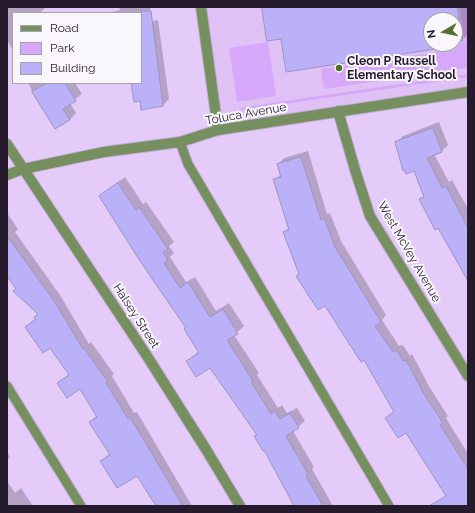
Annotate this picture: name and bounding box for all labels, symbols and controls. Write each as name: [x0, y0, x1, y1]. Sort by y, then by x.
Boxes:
legend: [12, 12, 142, 84]
north arrow: [423, 12, 463, 52]
text: Road: [50, 21, 79, 35]
text: N: [425, 29, 439, 39]
text: Park: [50, 41, 75, 55]
place label: Cleon P Russell Elementary School: [347, 54, 456, 82]
text: Building: [50, 61, 96, 75]
marker: Cleon P Russell Elementary School: [334, 63, 344, 73]
street label: Toluca Avenue: [204, 100, 288, 128]
street label: West McVey Avenue: [374, 199, 444, 305]
street label: Halsey Street: [110, 281, 162, 351]

